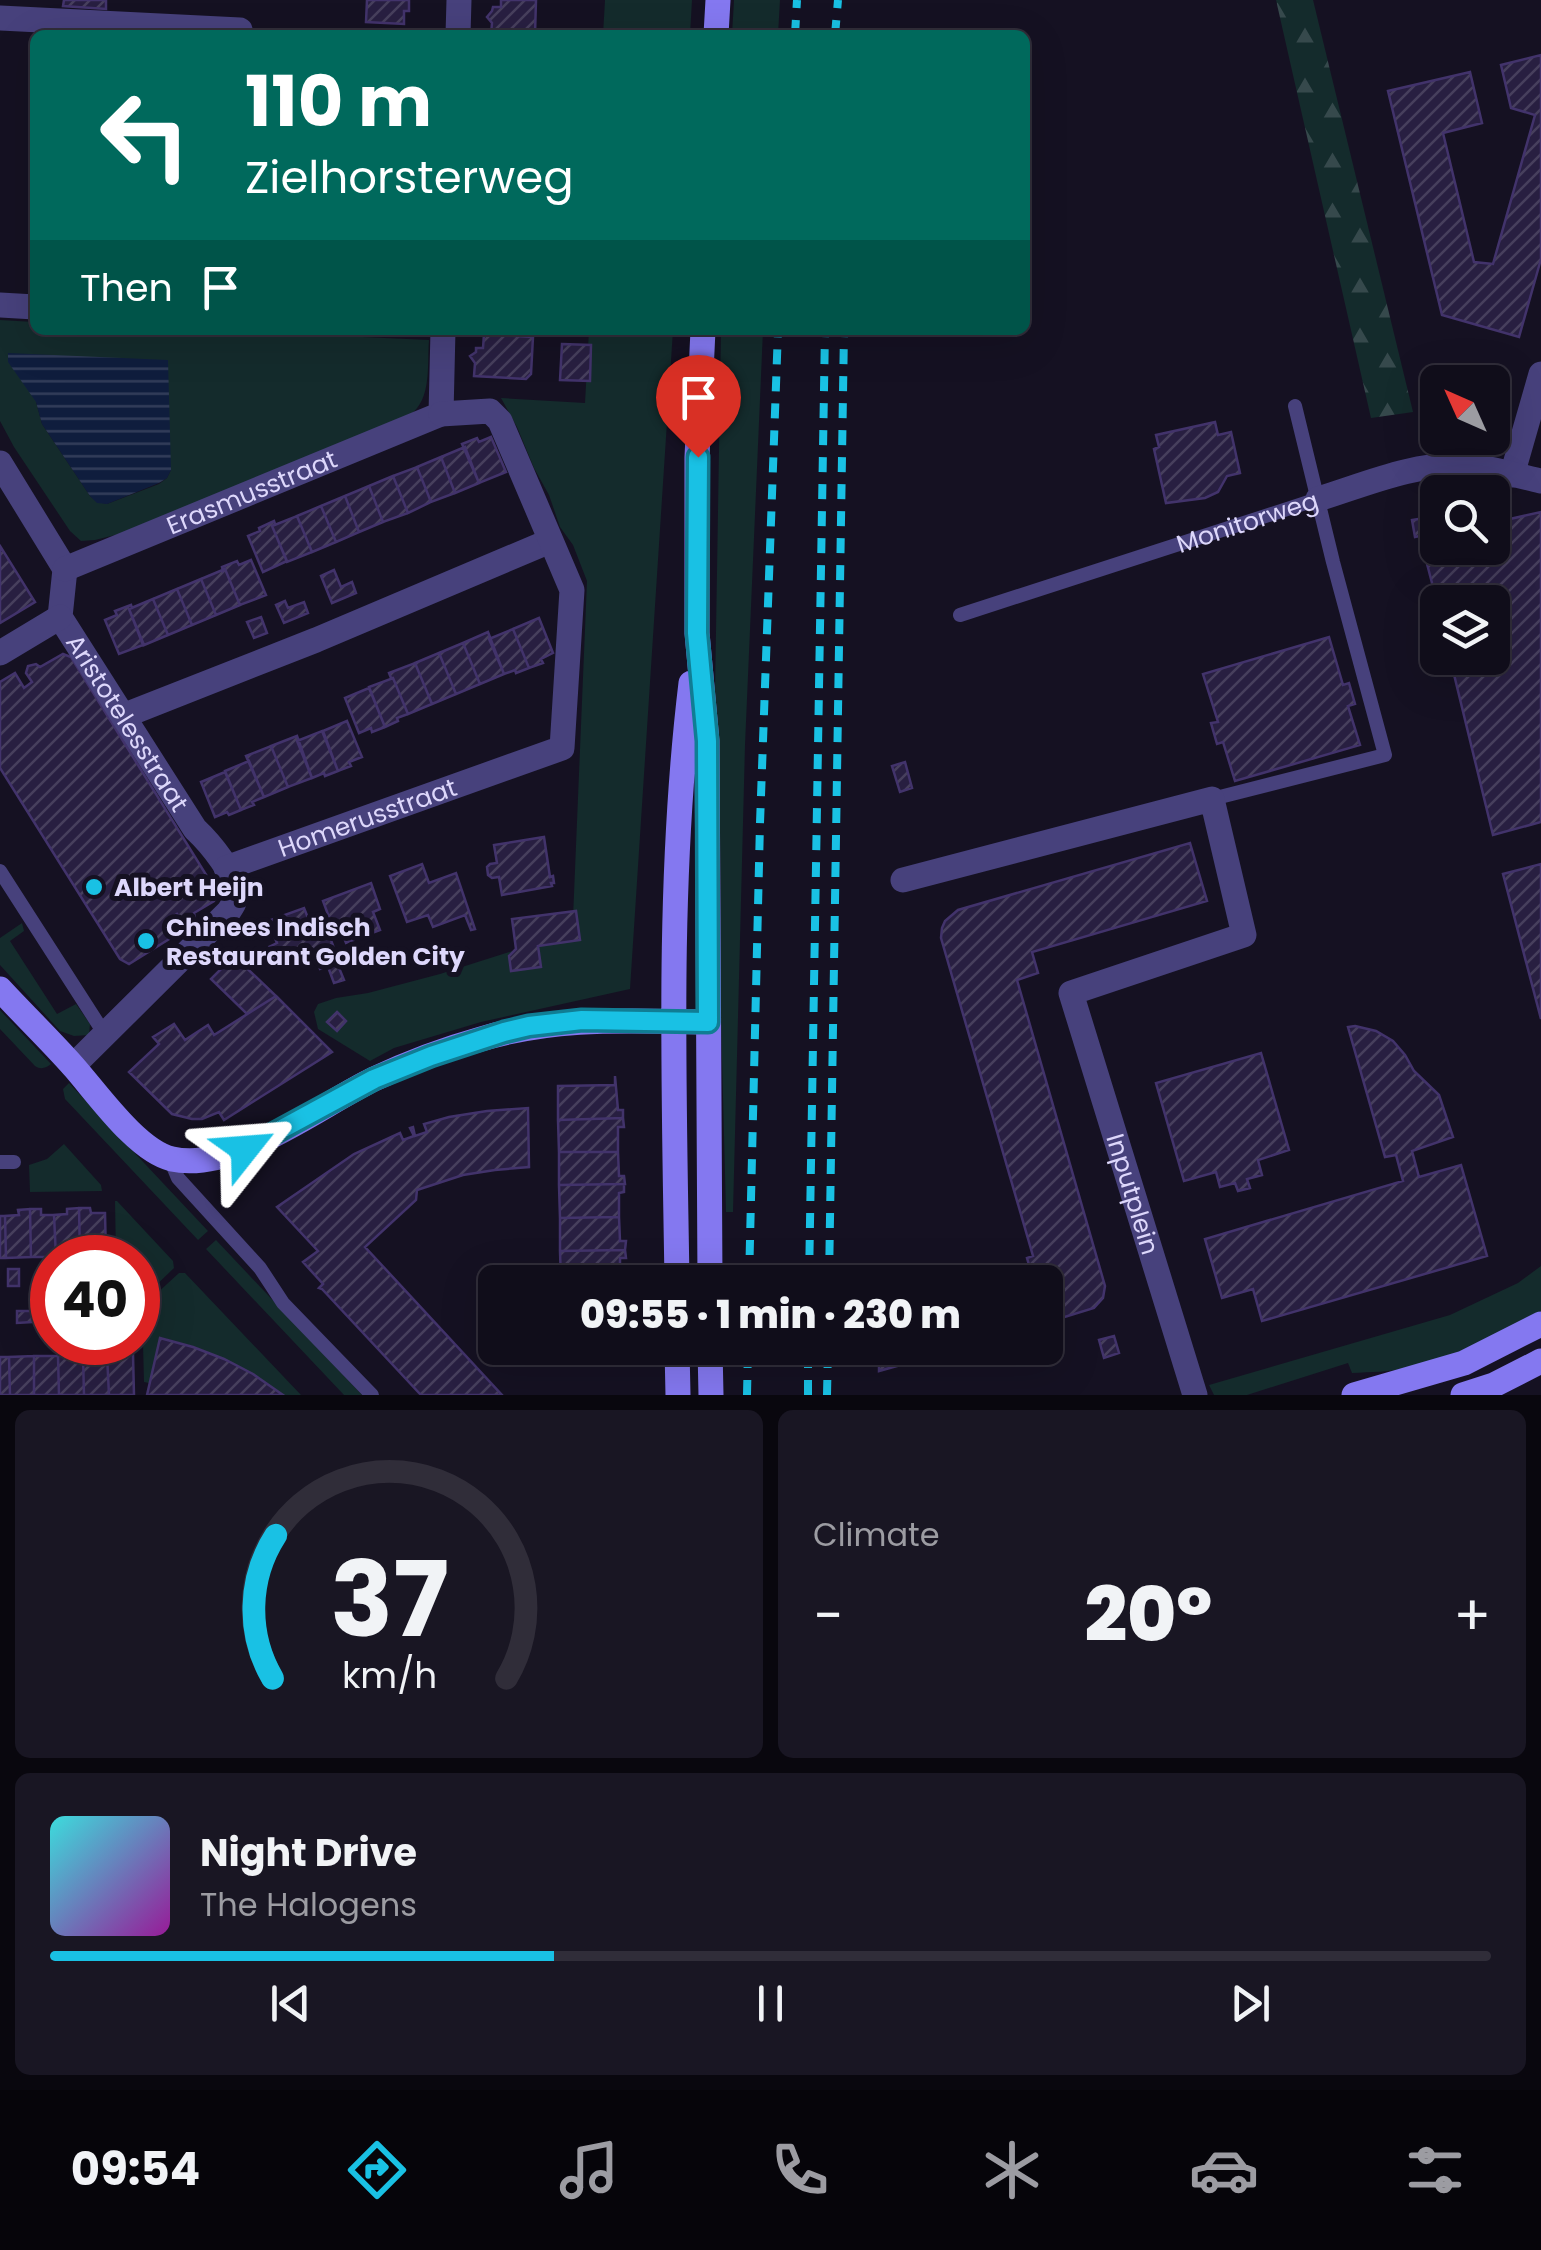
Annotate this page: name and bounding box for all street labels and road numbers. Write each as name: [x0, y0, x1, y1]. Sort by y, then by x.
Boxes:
street label: Erasmusstraat: [161, 441, 342, 543]
street label: Monitorweg: [1172, 483, 1323, 561]
street label: Aristotelesstraat: [58, 627, 197, 818]
street label: Homerusstraat: [273, 770, 461, 866]
street label: Inputplein: [1098, 1129, 1168, 1259]

